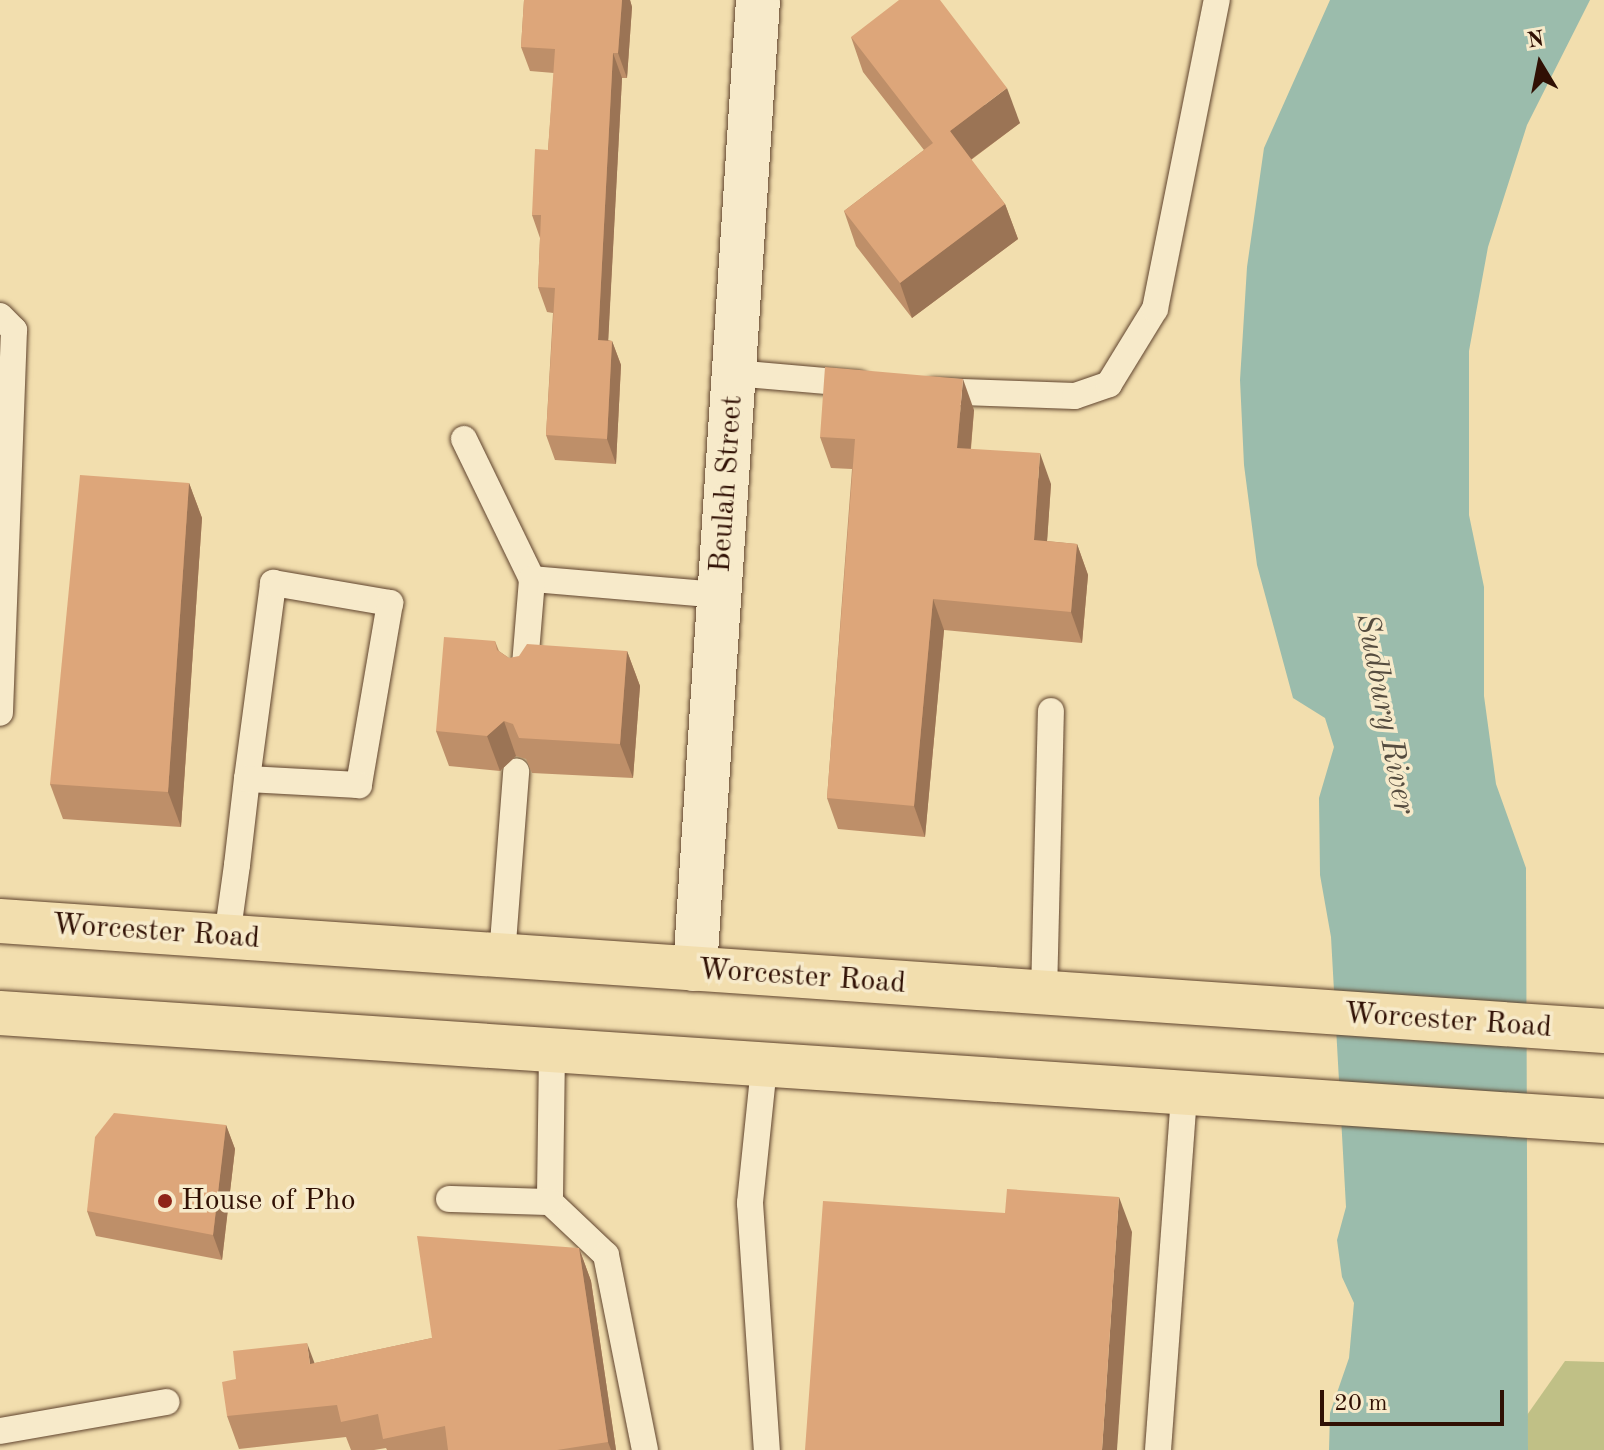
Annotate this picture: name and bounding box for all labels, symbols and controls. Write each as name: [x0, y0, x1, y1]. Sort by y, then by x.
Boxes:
north arrow: [1500, 24, 1580, 104]
text: N: [1526, 28, 1546, 53]
street label: Beulah Street: [703, 394, 751, 574]
water label: Sudbury River: [1346, 610, 1422, 818]
street label: Worcester Road: [51, 907, 261, 957]
street label: Worcester Road: [697, 952, 907, 1002]
street label: Worcester Road: [1343, 996, 1553, 1046]
place label: House of Pho: [181, 1183, 356, 1219]
marker: House of Pho: [156, 1192, 174, 1210]
scale bar: [1324, 1374, 1508, 1424]
text: 20 m: [1334, 1392, 1388, 1416]

